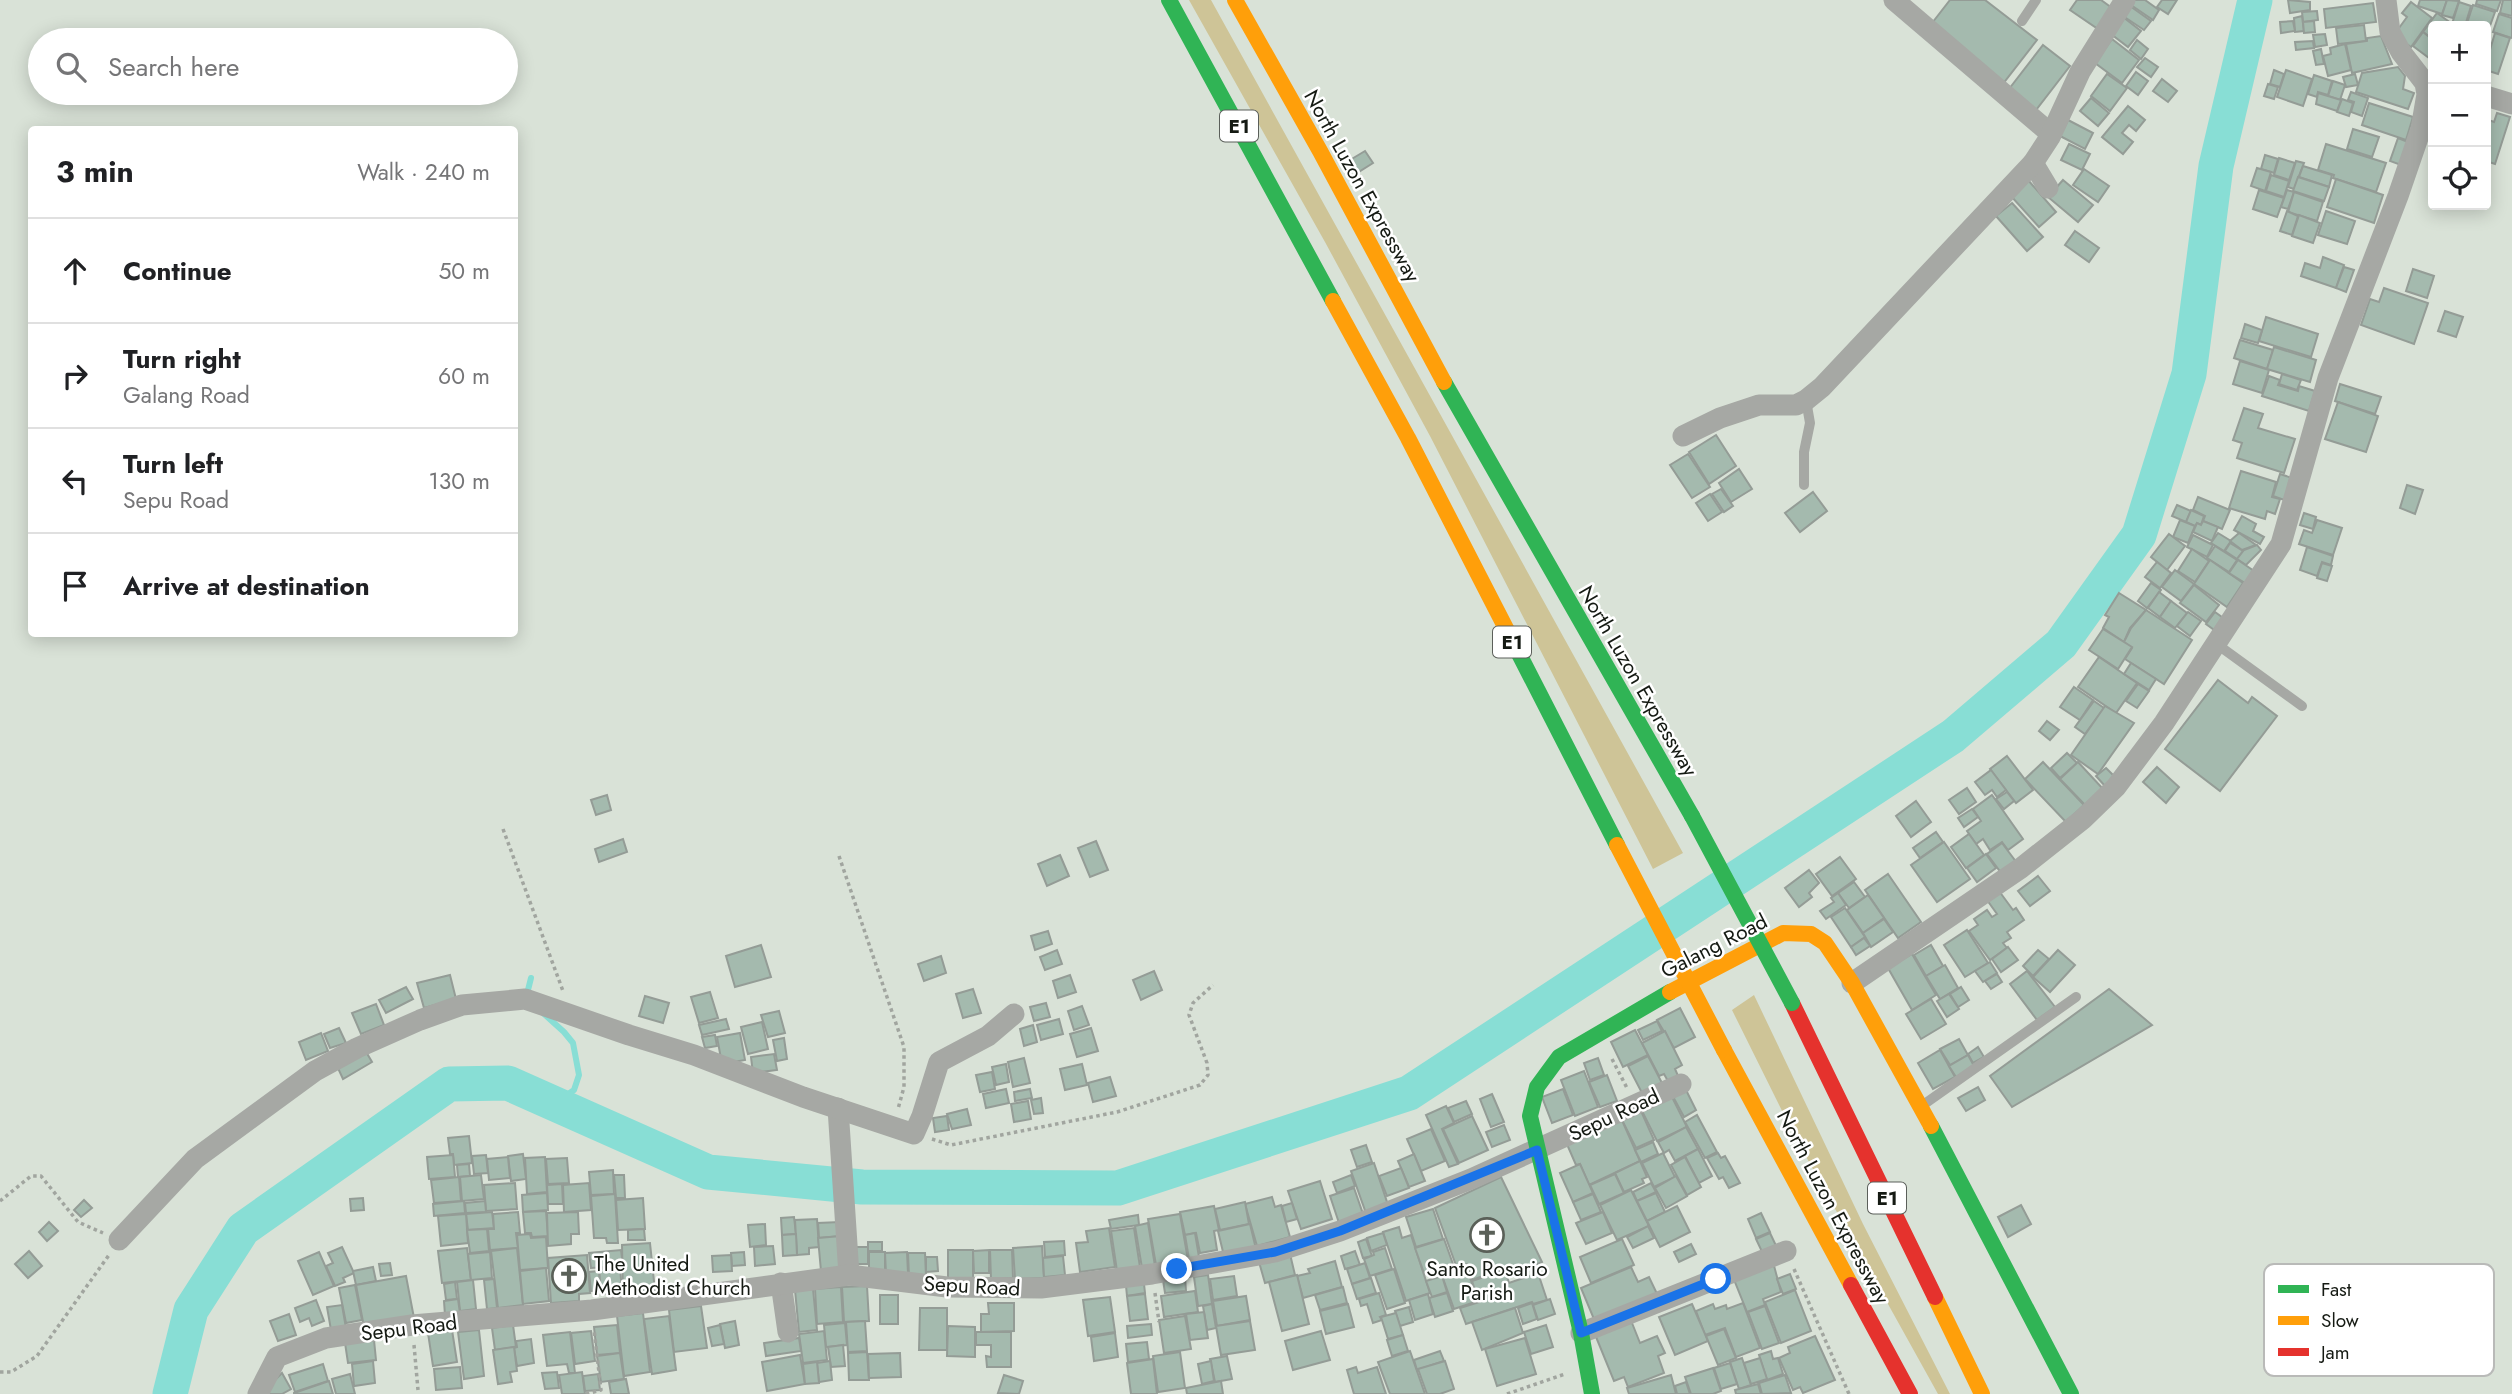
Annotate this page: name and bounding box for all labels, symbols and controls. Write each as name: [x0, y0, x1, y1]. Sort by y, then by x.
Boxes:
map controls: [2428, 21, 2491, 210]
button: +: [2428, 21, 2491, 84]
search box: [28, 28, 518, 105]
icon: search: [52, 48, 90, 86]
text: Search here: [108, 48, 240, 86]
street label: North Luzon Expressway: [1297, 84, 1428, 288]
button: −: [2428, 84, 2491, 147]
road number: E1: [1220, 110, 1258, 142]
button: locate: [2428, 147, 2491, 210]
text: 3 min: [56, 150, 134, 193]
text: Walk · 240 m: [357, 155, 490, 189]
icon: ahead: [56, 252, 94, 290]
text: Continue: [123, 252, 232, 290]
text: 50 m: [438, 254, 490, 288]
text: Turn right: [123, 340, 241, 378]
icon: right: [56, 357, 94, 395]
text: 60 m: [438, 359, 490, 393]
text: Galang Road: [123, 378, 250, 412]
text: Turn left: [123, 445, 223, 483]
icon: left: [56, 462, 94, 500]
text: 130 m: [428, 464, 490, 498]
text: Sepu Road: [123, 483, 229, 517]
icon: arrive: [56, 567, 94, 605]
text: Arrive at destination: [123, 567, 370, 605]
street label: North Luzon Expressway: [1571, 580, 1705, 783]
road number: E1: [1493, 626, 1531, 657]
street label: Galang Road: [1656, 906, 1772, 986]
street label: Sepu Road: [1564, 1081, 1664, 1149]
street label: North Luzon Expressway: [1769, 1105, 1897, 1310]
road number: E1: [1868, 1182, 1906, 1214]
church icon: Santo Rosario Parish: [1468, 1216, 1506, 1254]
place label: The United Methodist Church: [594, 1249, 751, 1303]
route end: [1161, 1253, 1192, 1284]
place label: Santo Rosario Parish: [1426, 1254, 1548, 1308]
church icon: The United Methodist Church: [550, 1257, 588, 1295]
route start: [1700, 1263, 1731, 1294]
legend: [2264, 1264, 2494, 1376]
street label: Sepu Road: [923, 1268, 1021, 1304]
text: Fast: [2321, 1276, 2352, 1303]
street label: Sepu Road: [359, 1307, 459, 1349]
text: Slow: [2321, 1307, 2359, 1334]
text: Jam: [2318, 1339, 2350, 1366]

